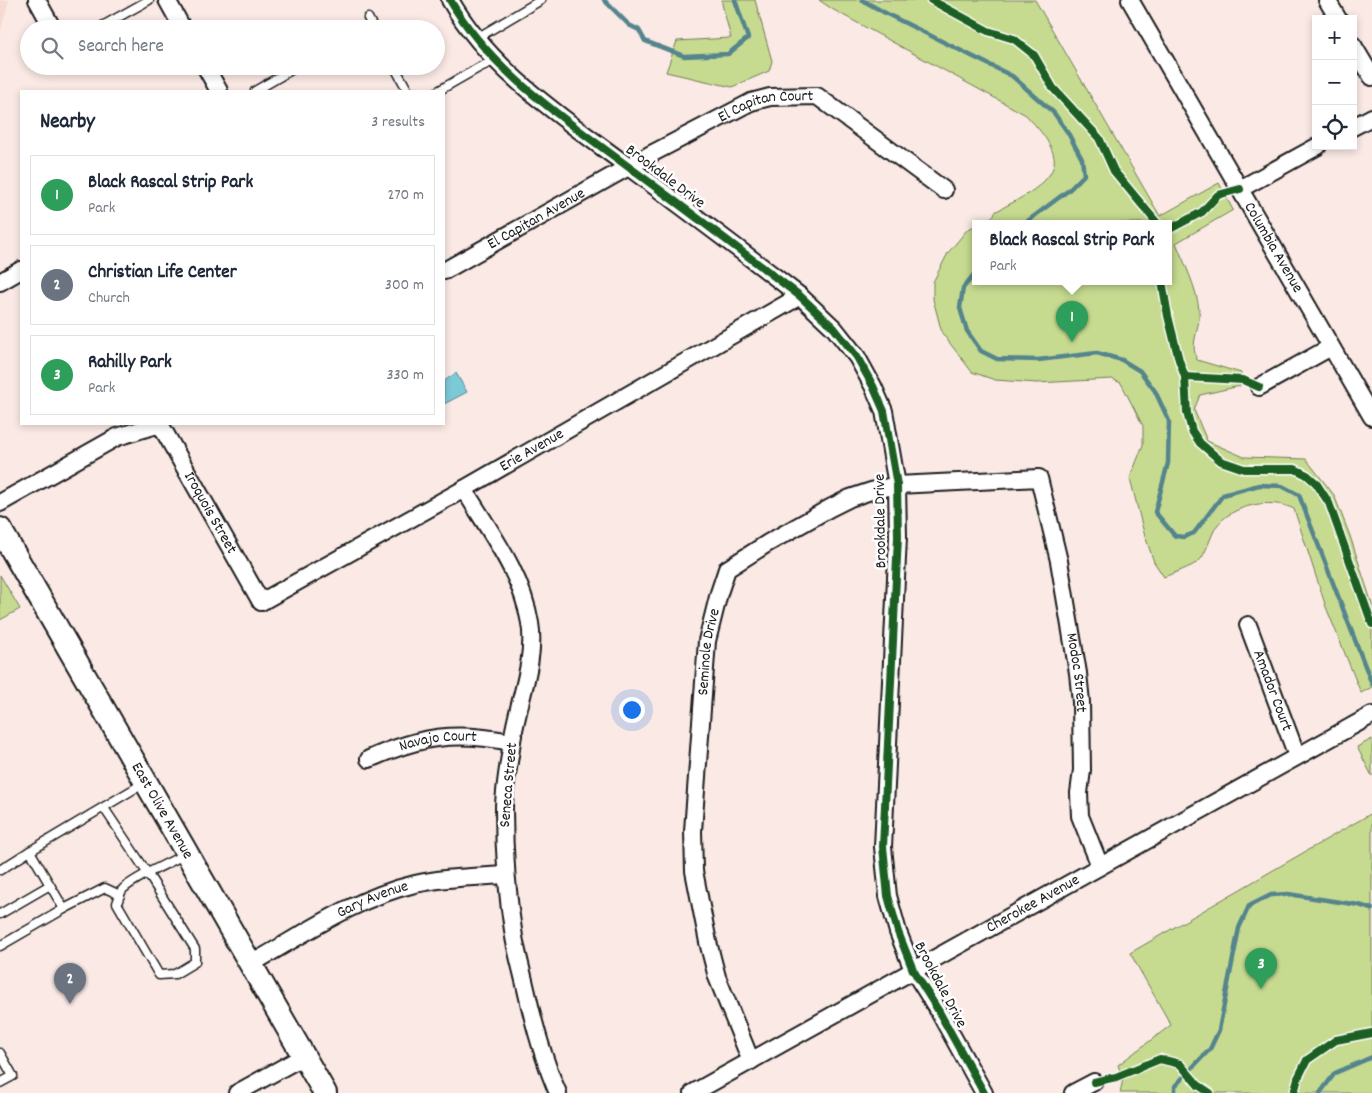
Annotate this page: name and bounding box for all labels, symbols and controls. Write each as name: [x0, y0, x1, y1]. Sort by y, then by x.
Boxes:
map controls: [1312, 15, 1357, 150]
button: +: [1312, 15, 1357, 60]
search box: [20, 20, 445, 75]
icon: search: [38, 34, 66, 62]
text: Search here: [78, 34, 164, 61]
button: −: [1312, 60, 1357, 105]
street label: El Capitan Court: [714, 85, 814, 129]
button: locate: [1312, 105, 1357, 150]
text: Nearby: [40, 108, 95, 138]
text: 3 results: [371, 111, 425, 134]
street label: Brookdale Drive: [620, 139, 710, 215]
text: Black Rascal Strip Park: [88, 170, 253, 197]
street label: El Capitan Avenue: [483, 182, 589, 256]
text: 1: [55, 184, 59, 207]
text: 270 m: [388, 184, 424, 207]
text: Park: [88, 197, 115, 220]
street label: Columbia Avenue: [1238, 198, 1309, 297]
popup: [972, 220, 1172, 285]
text: Black Rascal Strip Park: [989, 228, 1155, 255]
text: Park: [989, 255, 1017, 278]
text: Christian Life Center: [88, 260, 237, 287]
text: 2: [54, 274, 61, 297]
text: 300 m: [385, 274, 424, 297]
text: Church: [88, 287, 130, 310]
pin: 1: [1056, 301, 1088, 342]
text: Rahilly Park: [88, 350, 172, 377]
text: 3: [53, 364, 61, 387]
text: 330 m: [386, 364, 424, 387]
text: Park: [88, 377, 115, 400]
street label: Erie Avenue: [495, 423, 568, 478]
street label: Iroquois Street: [178, 467, 243, 558]
street label: Brookdale Drive: [869, 473, 893, 569]
street label: Seminole Drive: [692, 606, 726, 696]
street label: Modoc Street: [1060, 631, 1093, 713]
street label: Amador Court: [1247, 647, 1298, 735]
your location: [619, 697, 645, 723]
street label: Navajo Court: [396, 725, 478, 758]
street label: Seneca Street: [494, 742, 524, 828]
street label: East Olive Avenue: [125, 758, 199, 863]
street label: Cherokee Avenue: [982, 869, 1084, 939]
street label: Gary Avenue: [333, 875, 411, 924]
street label: Brookdale Drive: [908, 938, 972, 1032]
pin: 3: [1245, 948, 1277, 989]
pin: 2: [54, 963, 86, 1004]

